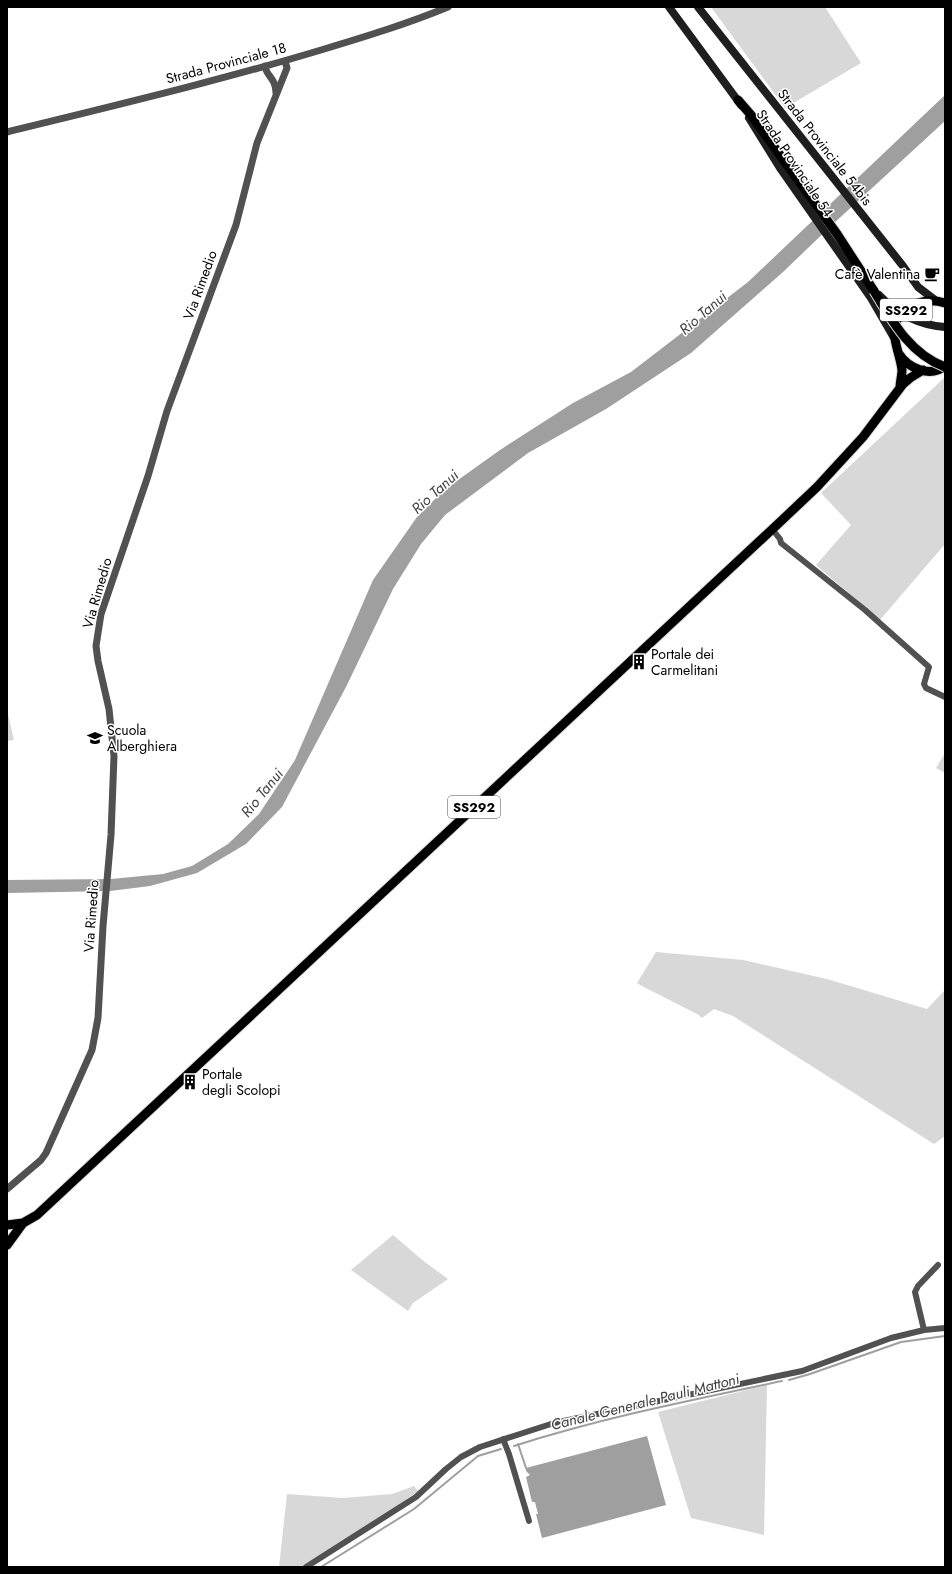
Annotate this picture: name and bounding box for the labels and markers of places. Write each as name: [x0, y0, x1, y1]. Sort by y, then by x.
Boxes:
place label: Cafè Valentina: [835, 264, 920, 284]
cafe icon: Cafè Valentina: [923, 265, 941, 283]
place label: Portale dei Carmelitani: [651, 644, 718, 680]
building icon: Portale dei Carmelitani: [630, 653, 648, 671]
place label: Scuola Alberghiera: [107, 720, 177, 756]
school or university icon: Scuola Alberghiera: [86, 729, 104, 747]
place label: Portale degli Scolopi: [202, 1064, 281, 1100]
building icon: Portale degli Scolopi: [181, 1073, 199, 1091]

